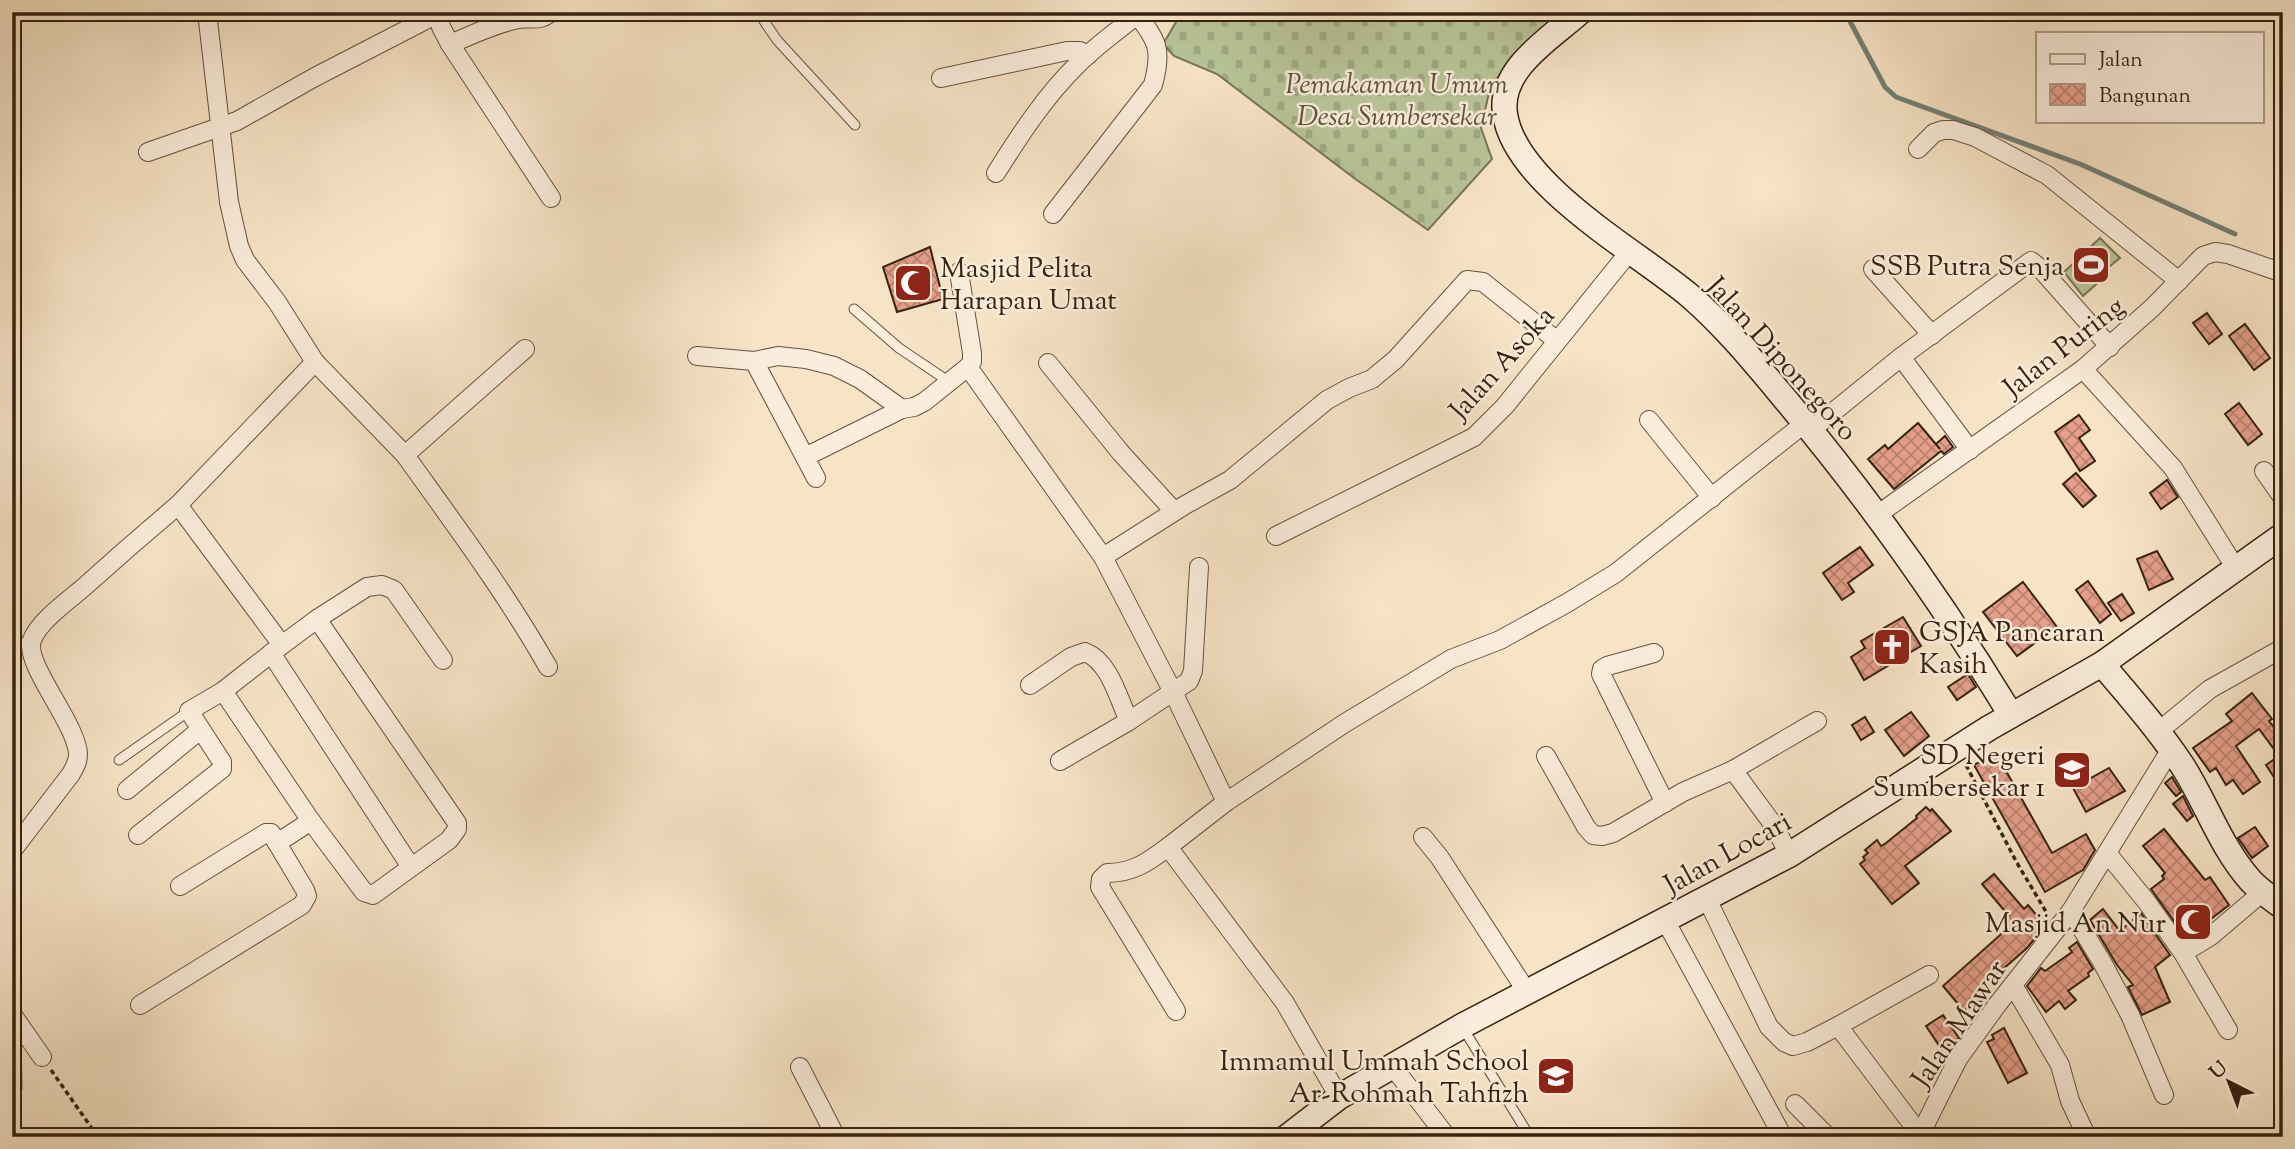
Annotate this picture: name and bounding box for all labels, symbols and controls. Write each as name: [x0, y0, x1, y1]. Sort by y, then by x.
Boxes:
legend: [2036, 32, 2264, 122]
text: Jalan: [2098, 46, 2143, 76]
park label: Pemakaman Umum Desa Sumbersekar: [1286, 66, 1508, 138]
text: Bangunan: [2099, 82, 2191, 112]
sports icon: SSB Putra Senja: [2070, 244, 2112, 286]
place label: SSB Putra Senja: [1870, 248, 2064, 288]
place label: Masjid Pelita Harapan Umat: [940, 250, 1117, 322]
mosque icon: Masjid Pelita Harapan Umat: [892, 262, 934, 304]
street label: Jalan Diponegoro: [1695, 267, 1866, 451]
street label: Jalan Puring: [1994, 288, 2134, 410]
street label: Jalan Asoka: [1440, 298, 1565, 431]
place label: GSJA Pancaran Kasih: [1919, 614, 2105, 686]
church icon: GSJA Pancaran Kasih: [1871, 626, 1913, 668]
place label: SD Negeri Sumbersekar 1: [1873, 737, 2045, 809]
school or university icon: SD Negeri Sumbersekar 1: [2051, 749, 2093, 791]
street label: Jalan Locari: [1656, 803, 1799, 907]
mosque icon: Masjid An Nur: [2172, 901, 2214, 943]
place label: Masjid An Nur: [1985, 905, 2166, 945]
street label: Jalan Mawar: [1902, 952, 2018, 1098]
place label: Immamul Ummah School Ar-Rohmah Tahfizh: [1220, 1043, 1529, 1115]
north arrow: [2194, 1048, 2264, 1118]
school or university icon: Immamul Ummah School Ar-Rohmah Tahfizh: [1535, 1055, 1577, 1097]
text: U: [2205, 1056, 2234, 1086]

